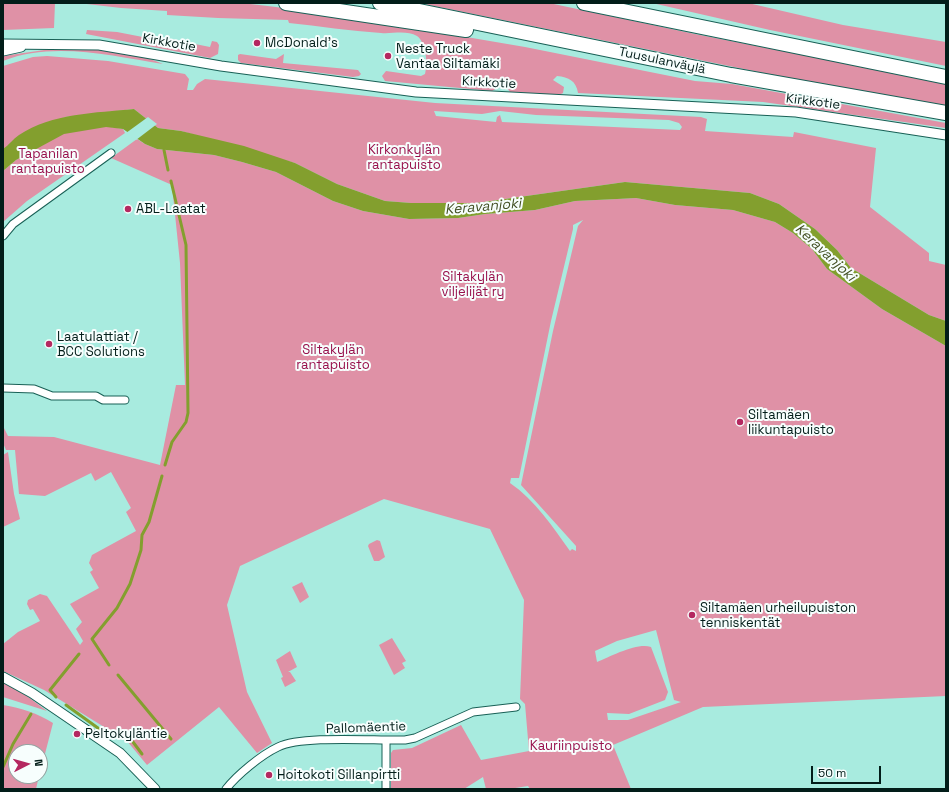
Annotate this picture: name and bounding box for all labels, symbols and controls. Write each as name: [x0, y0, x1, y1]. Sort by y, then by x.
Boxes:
street label: Kirkkotie: [141, 31, 197, 55]
place label: McDonald's: [265, 35, 338, 51]
marker: McDonald's: [252, 38, 262, 48]
place label: Neste Truck Vantaa Siltamäki: [396, 41, 500, 72]
street label: Tuusulanväylä: [617, 44, 707, 78]
marker: Neste Truck Vantaa Siltamäki: [383, 51, 393, 61]
street label: Kirkkotie: [461, 74, 517, 92]
street label: Kirkkotie: [785, 91, 841, 113]
park label: Kirkonkylän rantapuisto: [367, 142, 441, 173]
park label: Tapanilan rantapuisto: [11, 146, 85, 177]
water label: Keravanjoki: [444, 195, 522, 219]
place label: ABL-Laatat: [136, 201, 206, 217]
marker: ABL-Laatat: [123, 204, 133, 214]
water label: Keravanjoki: [791, 221, 859, 285]
park label: Siltakylän viljelijät ry: [441, 269, 505, 300]
place label: Laatulattiat / BCC Solutions: [57, 329, 145, 360]
marker: Laatulattiat / BCC Solutions: [44, 339, 54, 349]
park label: Siltakylän rantapuisto: [296, 342, 370, 373]
place label: Siltamäen liikuntapuisto: [748, 407, 834, 438]
marker: Siltamäen liikuntapuisto: [735, 417, 745, 427]
place label: Siltamäen urheilupuiston tenniskentät: [700, 600, 856, 631]
marker: Siltamäen urheilupuiston tenniskentät: [687, 610, 697, 620]
street label: Pallomäentie: [326, 719, 406, 737]
place label: Peltokyläntie: [85, 726, 168, 742]
marker: Peltokyläntie: [72, 729, 82, 739]
park label: Kauriinpuisto: [530, 738, 612, 754]
north arrow: [8, 744, 48, 784]
text: N: [32, 758, 46, 767]
scale bar: [813, 758, 883, 784]
text: 50 m: [818, 765, 846, 781]
place label: Hoitokoti Sillanpirtti: [277, 767, 400, 783]
marker: Hoitokoti Sillanpirtti: [264, 770, 274, 780]

